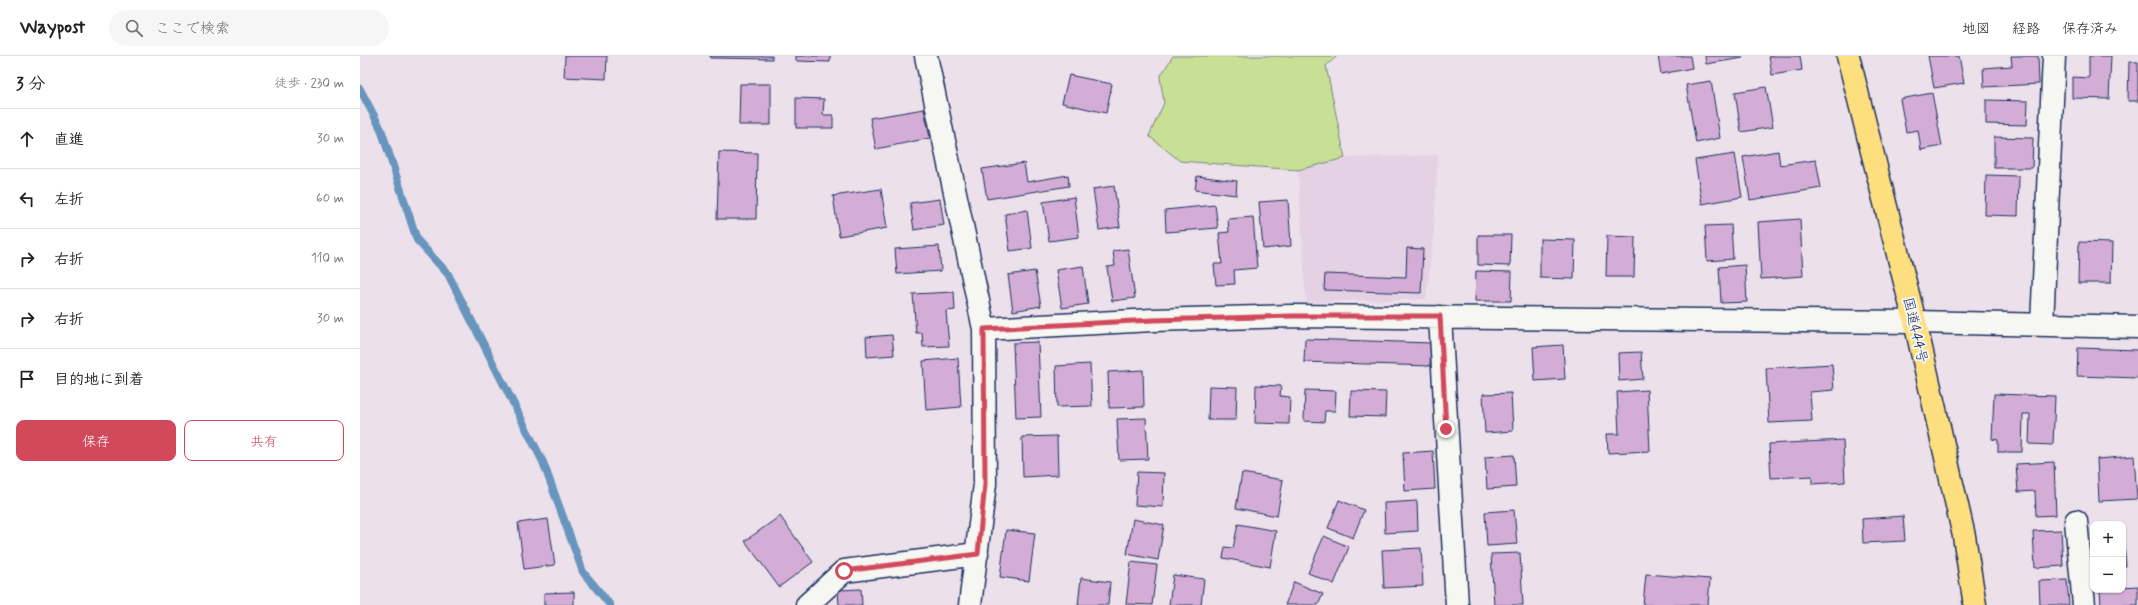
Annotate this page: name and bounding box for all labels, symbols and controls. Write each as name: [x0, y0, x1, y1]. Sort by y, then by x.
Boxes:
search box: [109, 10, 389, 46]
text: Waypost: [20, 15, 85, 40]
icon: search: [123, 17, 145, 39]
text: ここで検索: [155, 19, 230, 39]
text: 地図: [1962, 20, 1990, 38]
text: 経路: [2012, 20, 2040, 38]
text: 保存済み: [2062, 20, 2118, 38]
text: 3 分: [16, 73, 45, 95]
text: 徒歩 · 230 m: [274, 75, 344, 92]
icon: ahead: [16, 128, 38, 150]
text: 直進: [54, 130, 84, 150]
text: 30 m: [317, 130, 344, 147]
icon: left: [16, 188, 38, 210]
text: 左折: [54, 190, 84, 210]
text: 60 m: [316, 190, 344, 207]
icon: right: [16, 248, 38, 270]
text: 右折: [54, 250, 84, 270]
text: 110 m: [311, 250, 344, 267]
street label: 国道444号: [1899, 296, 1931, 365]
icon: right: [16, 308, 38, 330]
text: 右折: [54, 310, 84, 330]
text: 30 m: [317, 310, 344, 327]
icon: arrive: [16, 368, 38, 390]
text: 目的地に到着: [54, 370, 144, 390]
button: 保存: [16, 420, 176, 461]
button: 共有: [184, 420, 344, 461]
route end: [1437, 420, 1455, 438]
map controls: [2090, 521, 2126, 593]
button: +: [2090, 521, 2126, 557]
button: −: [2090, 557, 2126, 593]
route start: [835, 562, 853, 580]

